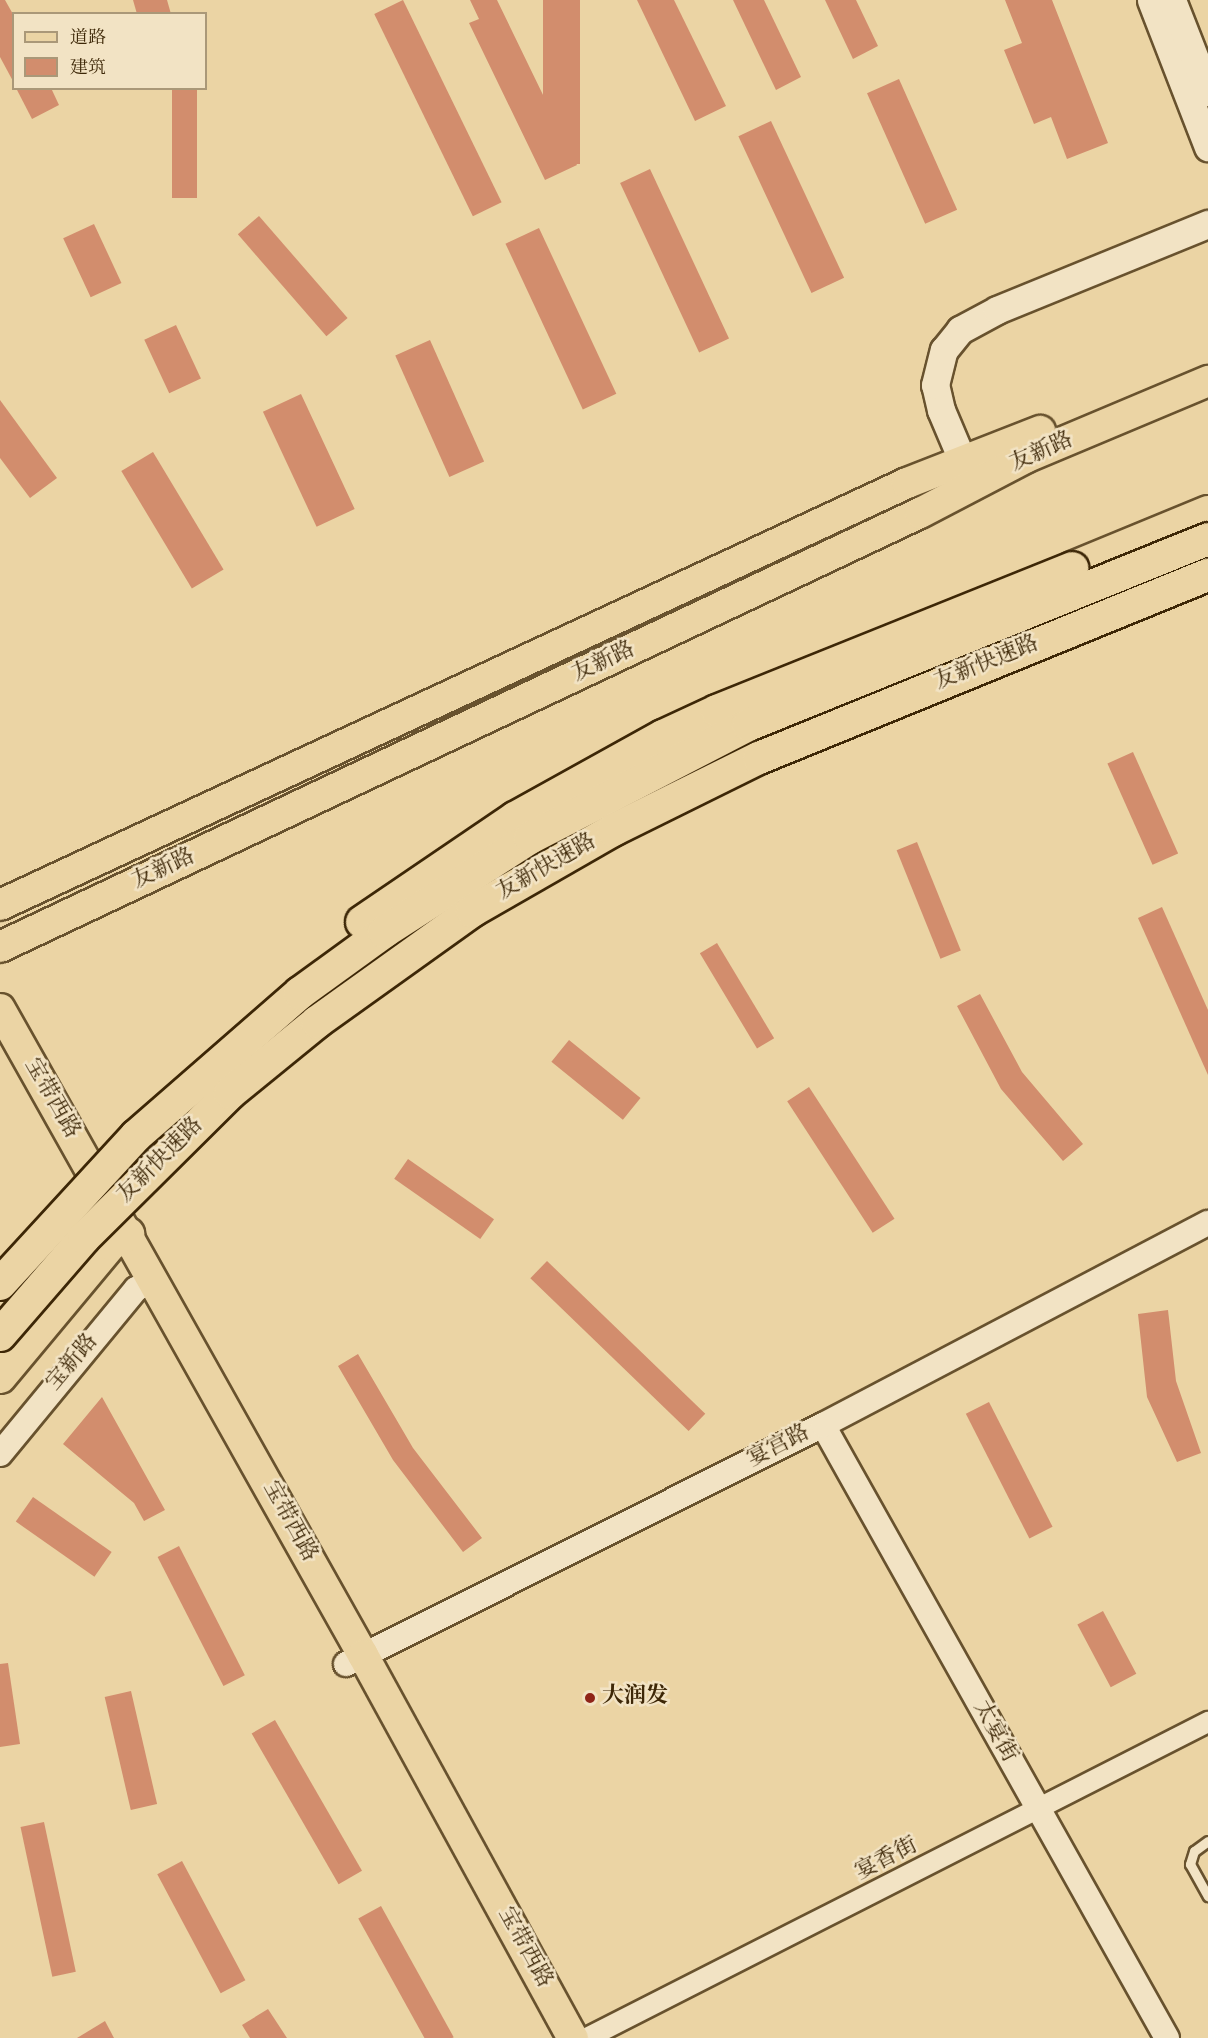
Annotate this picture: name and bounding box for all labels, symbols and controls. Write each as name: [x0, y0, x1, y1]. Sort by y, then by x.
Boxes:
legend: [12, 12, 207, 90]
text: 道路: [70, 26, 106, 52]
text: 建筑: [70, 56, 106, 82]
street label: 友新路: [1006, 428, 1078, 478]
street label: 友新快速路: [931, 631, 1043, 697]
street label: 友新路: [569, 637, 639, 689]
street label: 友新快速路: [493, 829, 601, 907]
street label: 友新路: [129, 844, 199, 896]
street label: 宝带西路: [18, 1054, 84, 1144]
street label: 友新快速路: [113, 1113, 209, 1209]
street label: 宝新路: [42, 1329, 104, 1397]
street label: 宴宫路: [744, 1420, 814, 1474]
street label: 宝带西路: [256, 1477, 322, 1567]
place label: 大润发: [602, 1685, 668, 1711]
marker: 大润发: [583, 1691, 597, 1705]
street label: 太宴街: [966, 1697, 1022, 1767]
street label: 宴香街: [852, 1833, 922, 1887]
street label: 宝带西路: [491, 1903, 557, 1993]

